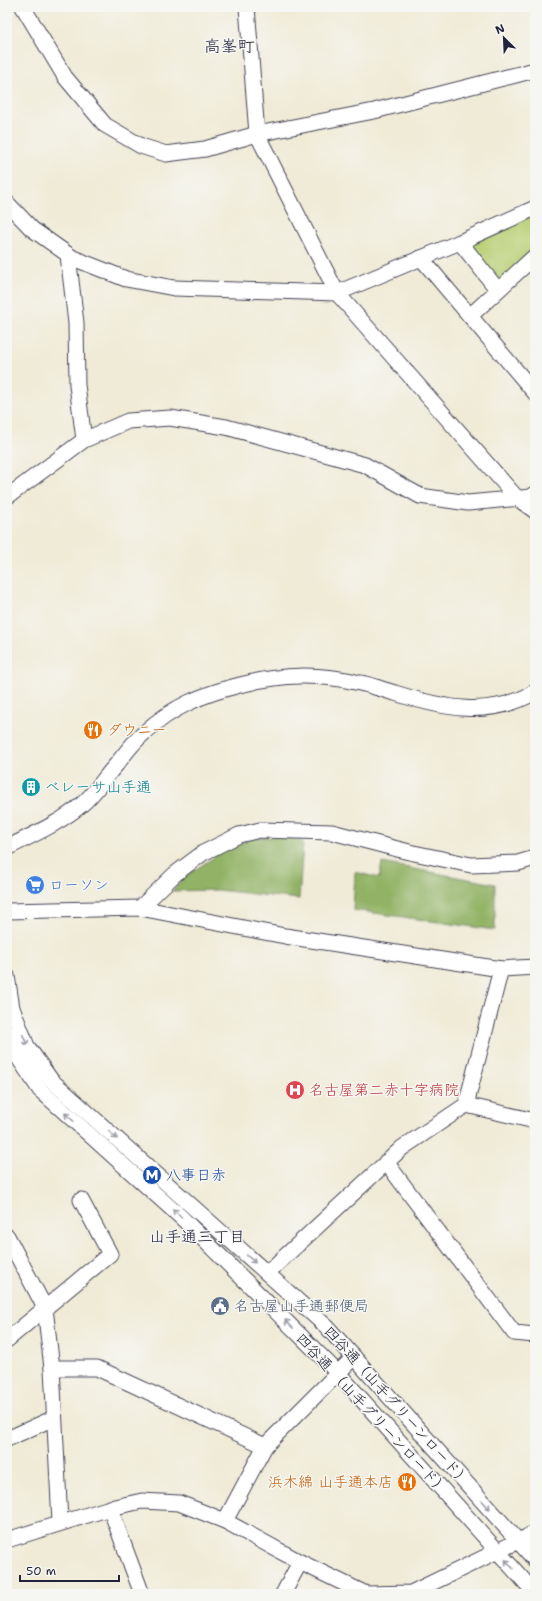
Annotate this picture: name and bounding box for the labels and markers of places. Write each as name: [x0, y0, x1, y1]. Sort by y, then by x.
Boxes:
restaurant icon: ダウニー: [82, 719, 104, 741]
place label: ダウニー: [107, 720, 167, 740]
building icon: ベレーサ山手通: [20, 776, 42, 798]
place label: ベレーサ山手通: [45, 777, 151, 797]
supermarket icon: ローソン: [24, 874, 46, 896]
place label: ローソン: [49, 875, 109, 895]
hospital icon: 名古屋第二赤十字病院: [284, 1079, 306, 1101]
place label: 名古屋第二赤十字病院: [309, 1080, 459, 1100]
metro station icon: 八事日赤: [141, 1164, 163, 1186]
place label: 八事日赤: [166, 1165, 226, 1185]
public building icon: 名古屋山手通郵便局: [209, 1295, 231, 1317]
place label: 名古屋山手通郵便局: [234, 1296, 369, 1316]
restaurant icon: 浜木綿 山手通本店: [396, 1471, 418, 1493]
place label: 浜木綿 山手通本店: [268, 1472, 393, 1492]

